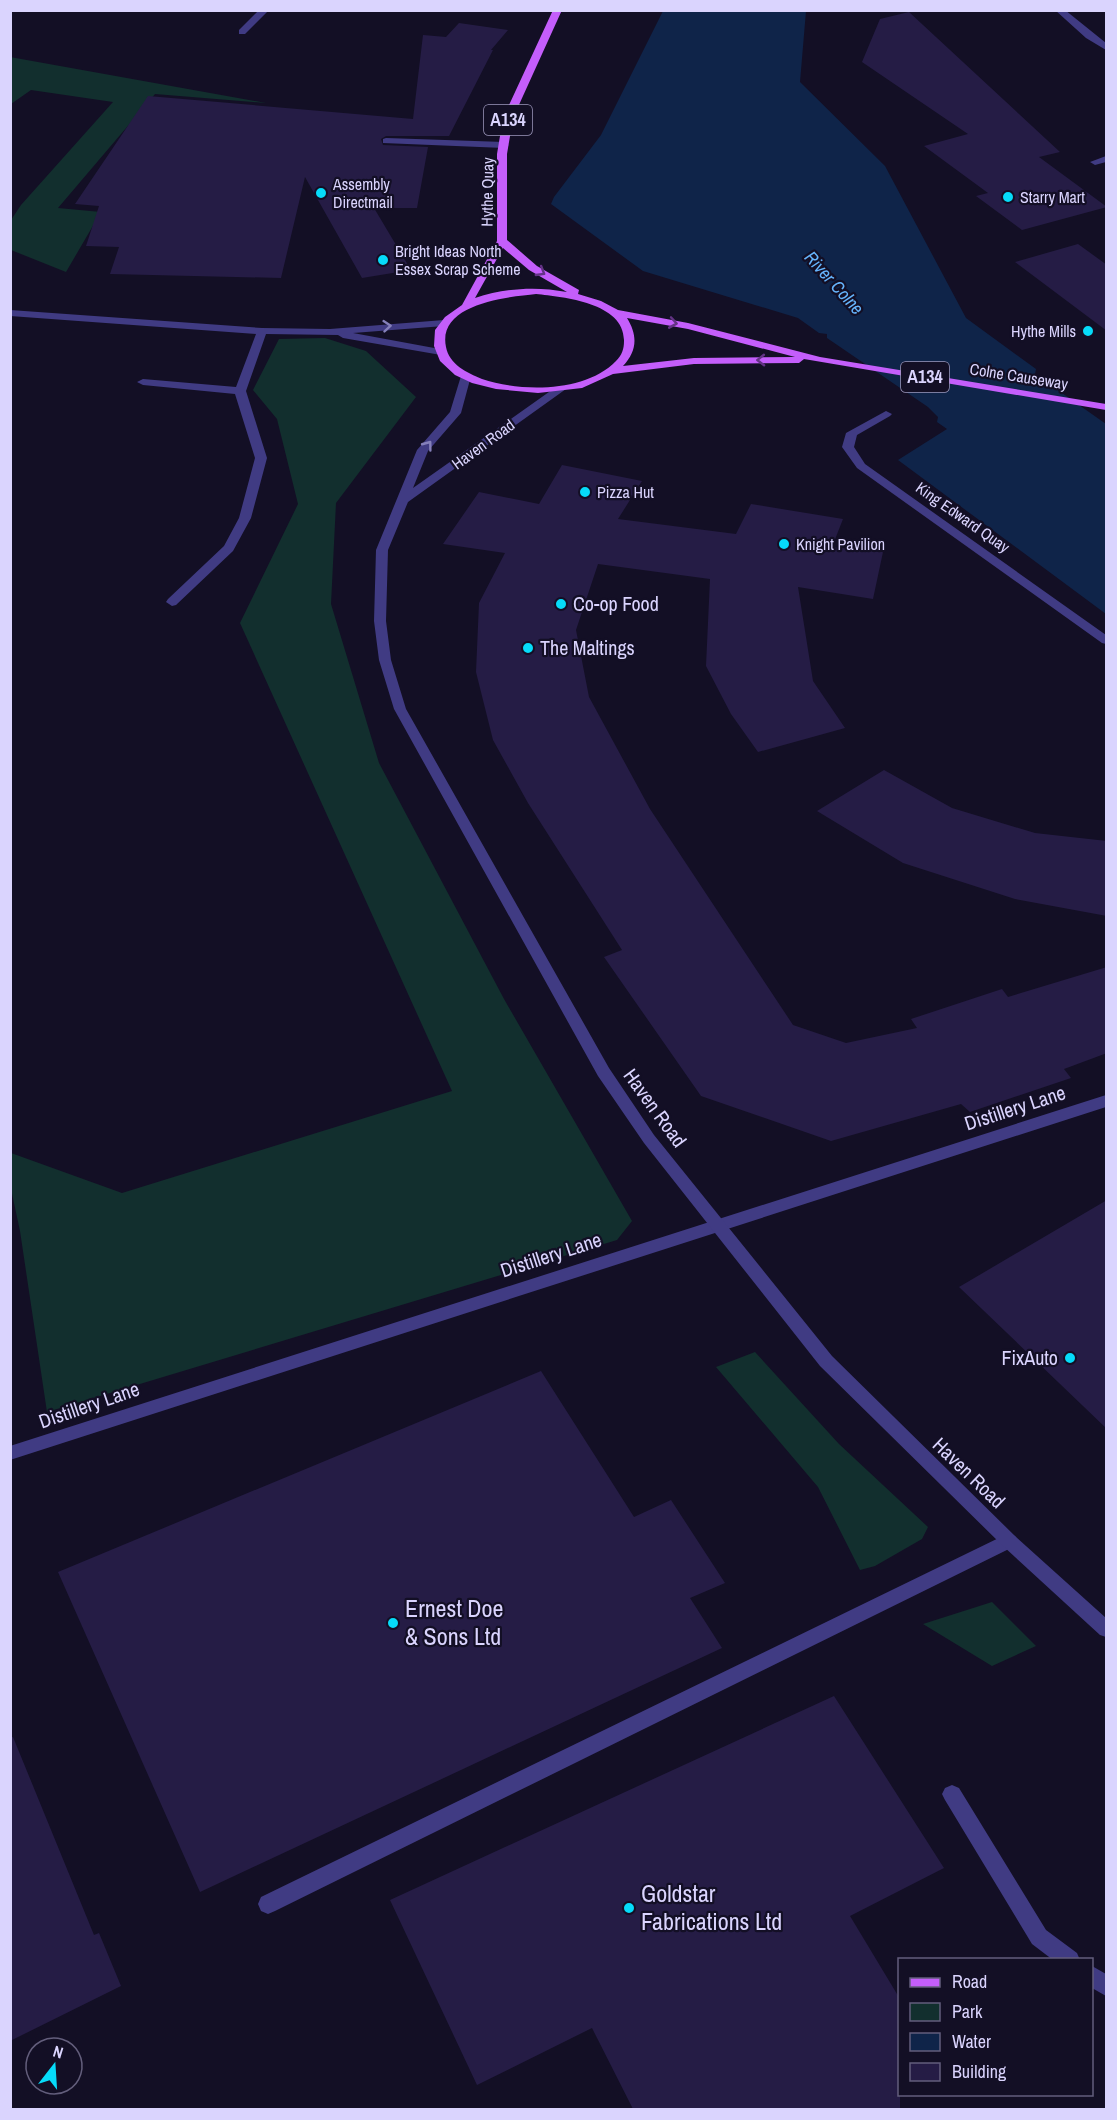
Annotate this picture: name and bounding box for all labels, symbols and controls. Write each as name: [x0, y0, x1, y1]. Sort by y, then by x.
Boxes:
road number: A134: [484, 105, 532, 135]
street label: Hythe Quay: [475, 157, 499, 227]
place label: Assembly Directmail: [332, 173, 393, 213]
marker: Assembly Directmail: [314, 186, 328, 200]
place label: Starry Mart: [1020, 186, 1085, 208]
marker: Starry Mart: [1001, 190, 1015, 204]
place label: Bright Ideas North Essex Scrap Scheme: [395, 240, 520, 280]
water label: River Colne: [799, 245, 870, 320]
marker: Bright Ideas North Essex Scrap Scheme: [376, 253, 390, 267]
one-way arrow: [535, 265, 545, 277]
one-way arrow: [669, 317, 678, 329]
one-way arrow: [383, 320, 392, 333]
place label: Hythe Mills: [1011, 320, 1076, 342]
marker: Hythe Mills: [1081, 324, 1095, 338]
one-way arrow: [757, 354, 766, 367]
street label: Colne Causeway: [968, 357, 1070, 395]
road number: A134: [901, 362, 949, 392]
street label: Haven Road: [447, 414, 519, 474]
one-way arrow: [421, 441, 432, 452]
street label: King Edward Quay: [912, 476, 1015, 558]
place label: Pizza Hut: [597, 481, 654, 503]
marker: Pizza Hut: [578, 485, 592, 499]
place label: Knight Pavilion: [796, 533, 885, 555]
marker: Knight Pavilion: [777, 537, 791, 551]
place label: Co-op Food: [573, 590, 659, 617]
marker: Co-op Food: [554, 597, 568, 611]
place label: The Maltings: [540, 634, 635, 661]
marker: The Maltings: [521, 641, 535, 655]
street label: Haven Road: [618, 1063, 693, 1153]
street label: Distillery Lane: [961, 1078, 1069, 1137]
street label: Distillery Lane: [497, 1225, 605, 1284]
place label: FixAuto: [1001, 1344, 1058, 1371]
marker: FixAuto: [1063, 1351, 1077, 1365]
street label: Distillery Lane: [35, 1375, 143, 1434]
street label: Haven Road: [927, 1431, 1012, 1514]
place label: Ernest Doe & Sons Ltd: [405, 1592, 503, 1652]
marker: Ernest Doe & Sons Ltd: [386, 1616, 400, 1630]
place label: Goldstar Fabrications Ltd: [641, 1877, 782, 1937]
marker: Goldstar Fabrications Ltd: [622, 1901, 636, 1915]
legend: [898, 1958, 1093, 2096]
text: Road: [952, 1969, 987, 1994]
text: Park: [952, 1999, 983, 2024]
text: Water: [952, 2029, 991, 2054]
north arrow: [24, 2036, 84, 2096]
text: N: [51, 2040, 66, 2064]
text: Building: [952, 2059, 1007, 2084]

